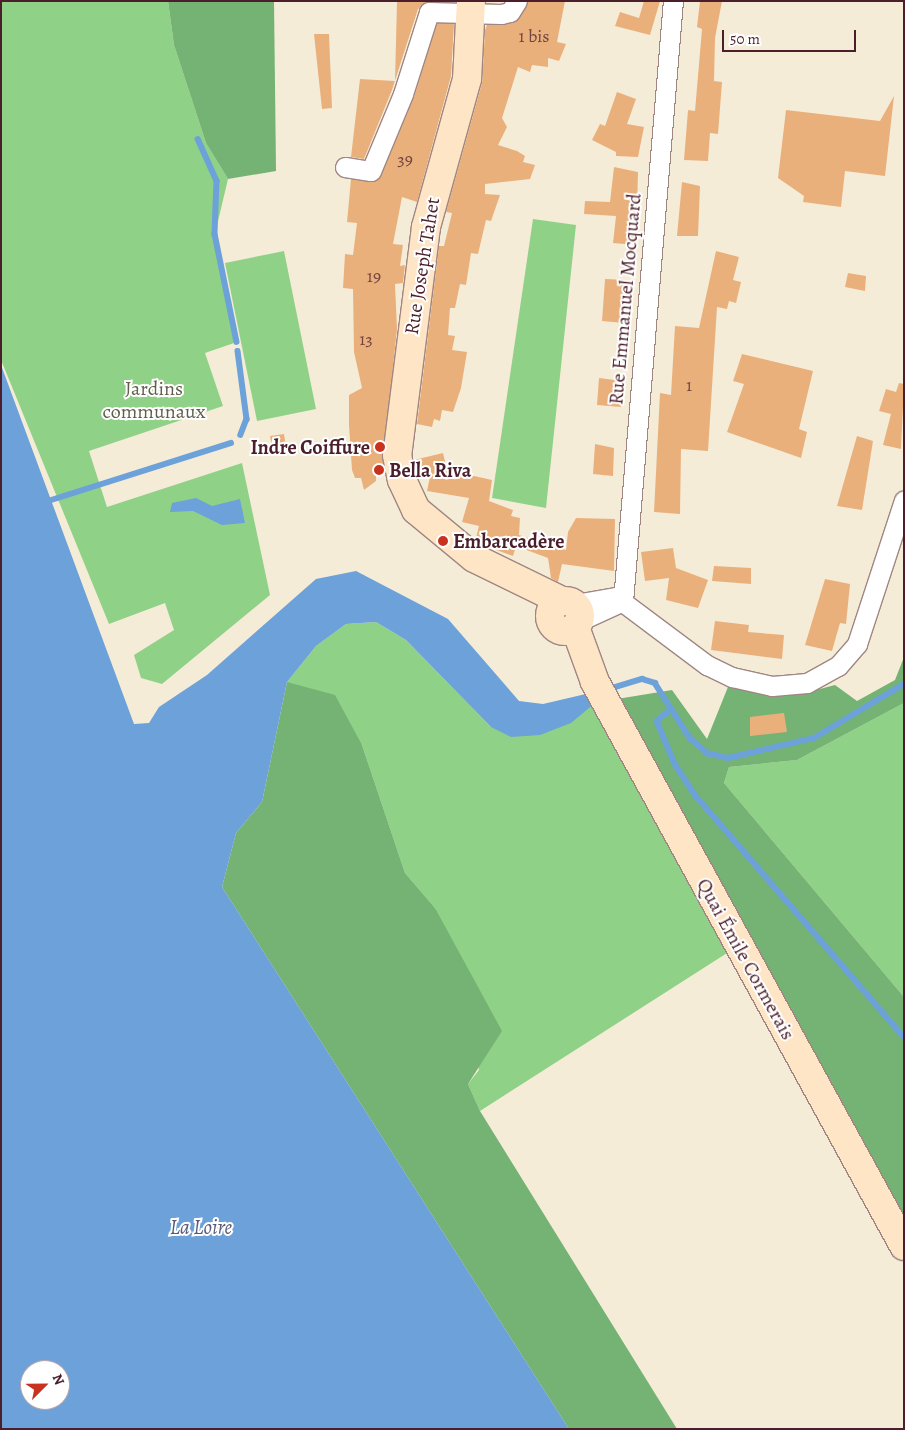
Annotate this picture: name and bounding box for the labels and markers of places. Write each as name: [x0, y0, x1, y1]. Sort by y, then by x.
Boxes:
place label: Indre Coiffure: [250, 435, 370, 459]
marker: Indre Coiffure: [374, 441, 386, 453]
place label: Bella Riva: [389, 458, 472, 482]
marker: Bella Riva: [373, 464, 385, 476]
place label: Embarcadère: [453, 529, 565, 553]
marker: Embarcadère: [437, 535, 449, 547]

